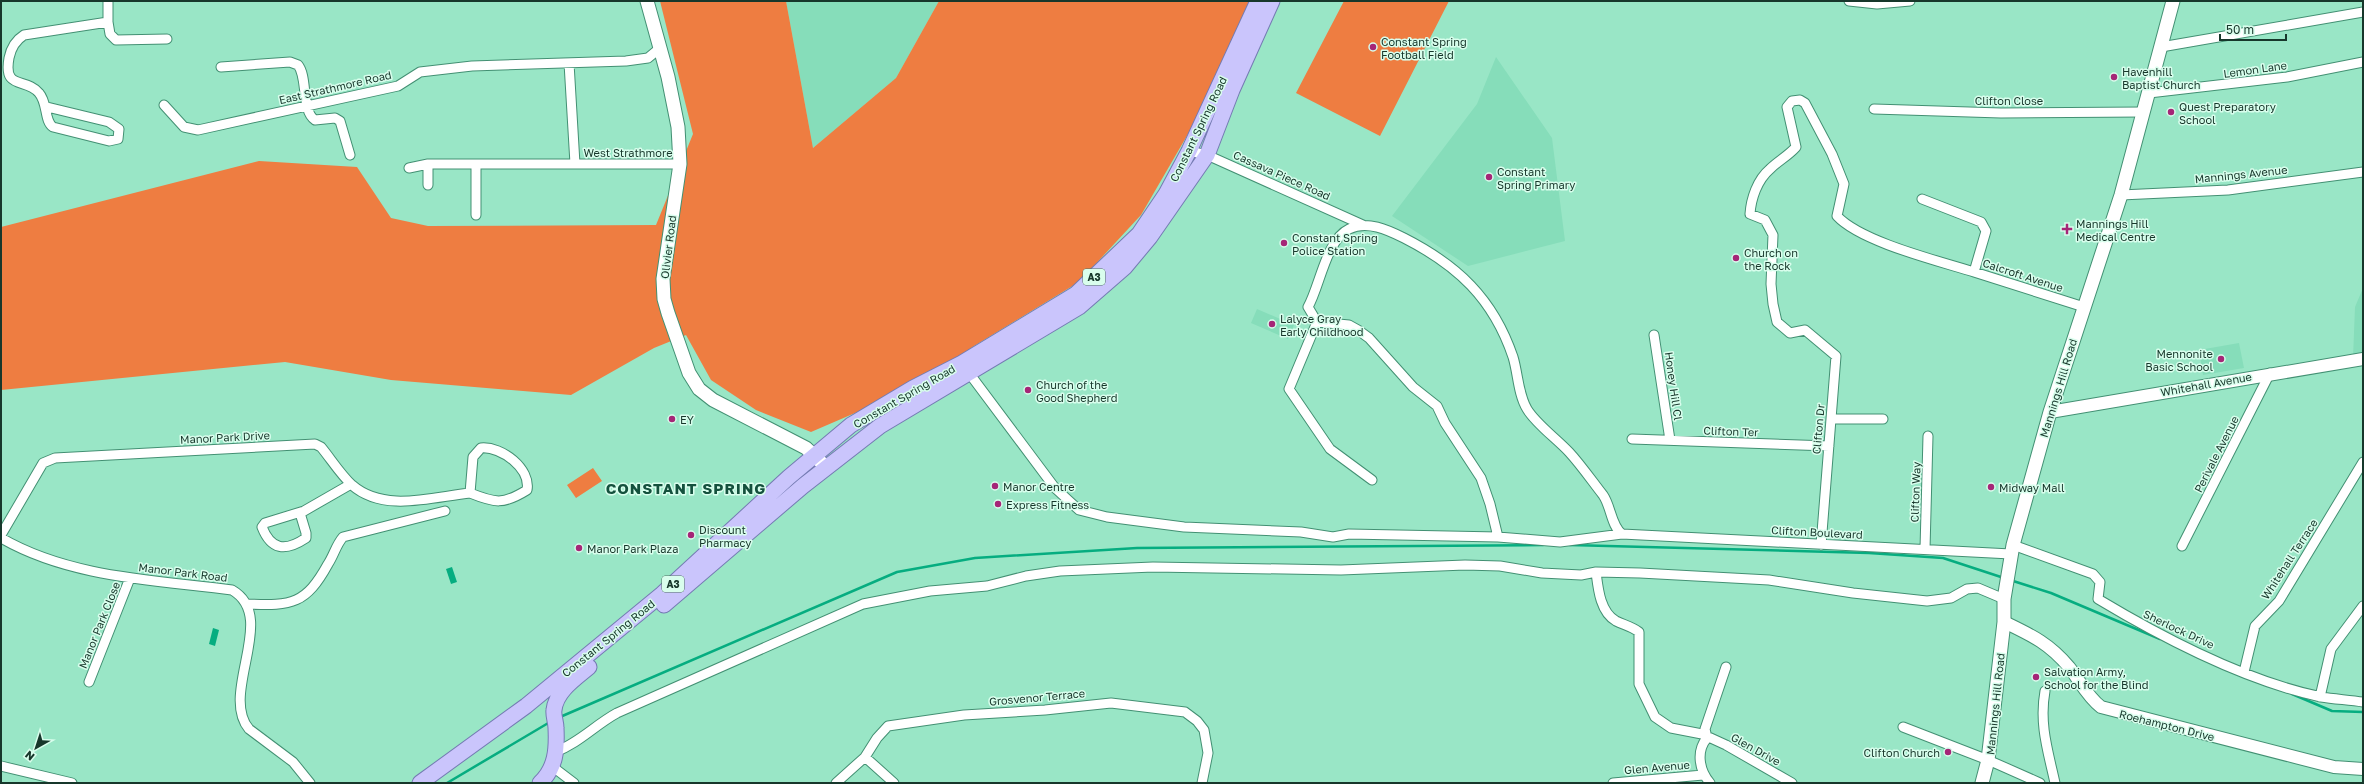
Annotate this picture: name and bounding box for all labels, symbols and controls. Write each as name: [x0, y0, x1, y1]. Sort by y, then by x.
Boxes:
scale bar: [2220, 16, 2286, 42]
text: 50 m: [2226, 22, 2254, 37]
place label: Constant Spring Football Field: [1381, 35, 1467, 61]
marker: Constant Spring Football Field: [1368, 42, 1378, 52]
street label: Lemon Lane: [2222, 58, 2288, 80]
place label: Havenhill Baptist Church: [2122, 65, 2201, 91]
street label: East Strathmore Road: [277, 68, 393, 106]
marker: Havenhill Baptist Church: [2109, 72, 2119, 82]
street label: Constant Spring Road: [1167, 74, 1229, 184]
street label: Clifton Close: [1975, 94, 2043, 107]
place label: Quest Preparatory School: [2179, 100, 2276, 126]
marker: Quest Preparatory School: [2166, 107, 2176, 117]
street label: West Strathmore: [583, 146, 673, 159]
street label: Cassava Piece Road: [1232, 148, 1332, 202]
street label: Mannings Avenue: [2194, 163, 2288, 185]
place label: Constant Spring Primary: [1497, 165, 1576, 191]
marker: Constant Spring Primary: [1484, 172, 1494, 182]
street label: Olivier Road: [658, 214, 678, 280]
place label: Mannings Hill Medical Centre: [2076, 217, 2156, 243]
marker: Mannings Hill Medical Centre: [2061, 223, 2073, 235]
place label: Constant Spring Police Station: [1292, 231, 1378, 257]
marker: Constant Spring Police Station: [1279, 238, 1289, 248]
place label: Church on the Rock: [1744, 246, 1798, 272]
marker: Church on the Rock: [1731, 253, 1741, 263]
street label: Calcroft Avenue: [1981, 256, 2065, 294]
road number: A3: [1083, 269, 1105, 285]
place label: Lalyce Gray Early Childhood: [1280, 312, 1363, 338]
marker: Lalyce Gray Early Childhood: [1267, 319, 1277, 329]
street label: Mannings Hill Road: [2037, 337, 2079, 439]
place label: Mennonite Basic School: [2145, 347, 2213, 373]
street label: Honey Hill Cl: [1663, 351, 1685, 421]
marker: Mennonite Basic School: [2216, 354, 2226, 364]
street label: Constant Spring Road: [851, 362, 957, 430]
street label: Whitehall Avenue: [2159, 370, 2253, 398]
place label: Church of the Good Shepherd: [1036, 378, 1118, 404]
marker: Church of the Good Shepherd: [1023, 385, 1033, 395]
street label: Clifton Dr: [1809, 403, 1827, 455]
place label: EY: [680, 413, 694, 426]
marker: EY: [667, 414, 677, 424]
street label: Perivale Avenue: [2191, 414, 2241, 494]
street label: Clifton Ter: [1703, 424, 1759, 438]
street label: Manor Park Drive: [180, 428, 270, 446]
street label: Clifton Way: [1907, 461, 1923, 523]
district label: CONSTANT SPRING: [606, 479, 766, 497]
place label: Manor Centre: [1003, 480, 1075, 493]
marker: Manor Centre: [990, 481, 1000, 491]
place label: Midway Mall: [1999, 481, 2065, 494]
marker: Midway Mall: [1986, 482, 1996, 492]
place label: Express Fitness: [1006, 498, 1089, 511]
marker: Express Fitness: [993, 499, 1003, 509]
street label: Whitehall Terrace: [2258, 516, 2320, 602]
place label: Discount Pharmacy: [699, 523, 751, 549]
street label: Clifton Boulevard: [1771, 523, 1863, 541]
marker: Discount Pharmacy: [686, 530, 696, 540]
place label: Manor Park Plaza: [587, 542, 678, 555]
marker: Manor Park Plaza: [574, 543, 584, 553]
street label: Manor Park Road: [138, 560, 228, 584]
road number: A3: [662, 576, 684, 592]
street label: Manor Park Close: [76, 580, 122, 670]
street label: Constant Spring Road: [559, 597, 657, 679]
street label: Sherlock Drive: [2141, 607, 2217, 651]
street label: Mannings Hill Road: [1983, 652, 2007, 756]
place label: Salvation Army, School for the Blind: [2044, 665, 2148, 691]
marker: Salvation Army, School for the Blind: [2031, 672, 2041, 682]
street label: Grosvenor Terrace: [988, 686, 1086, 708]
street label: Roehampton Drive: [2118, 707, 2216, 743]
north arrow: [16, 728, 56, 768]
street label: Glen Drive: [1729, 730, 1783, 768]
place label: Clifton Church: [1864, 746, 1940, 759]
marker: Clifton Church: [1943, 747, 1953, 757]
text: N: [22, 748, 37, 764]
street label: Glen Avenue: [1624, 758, 1690, 776]

